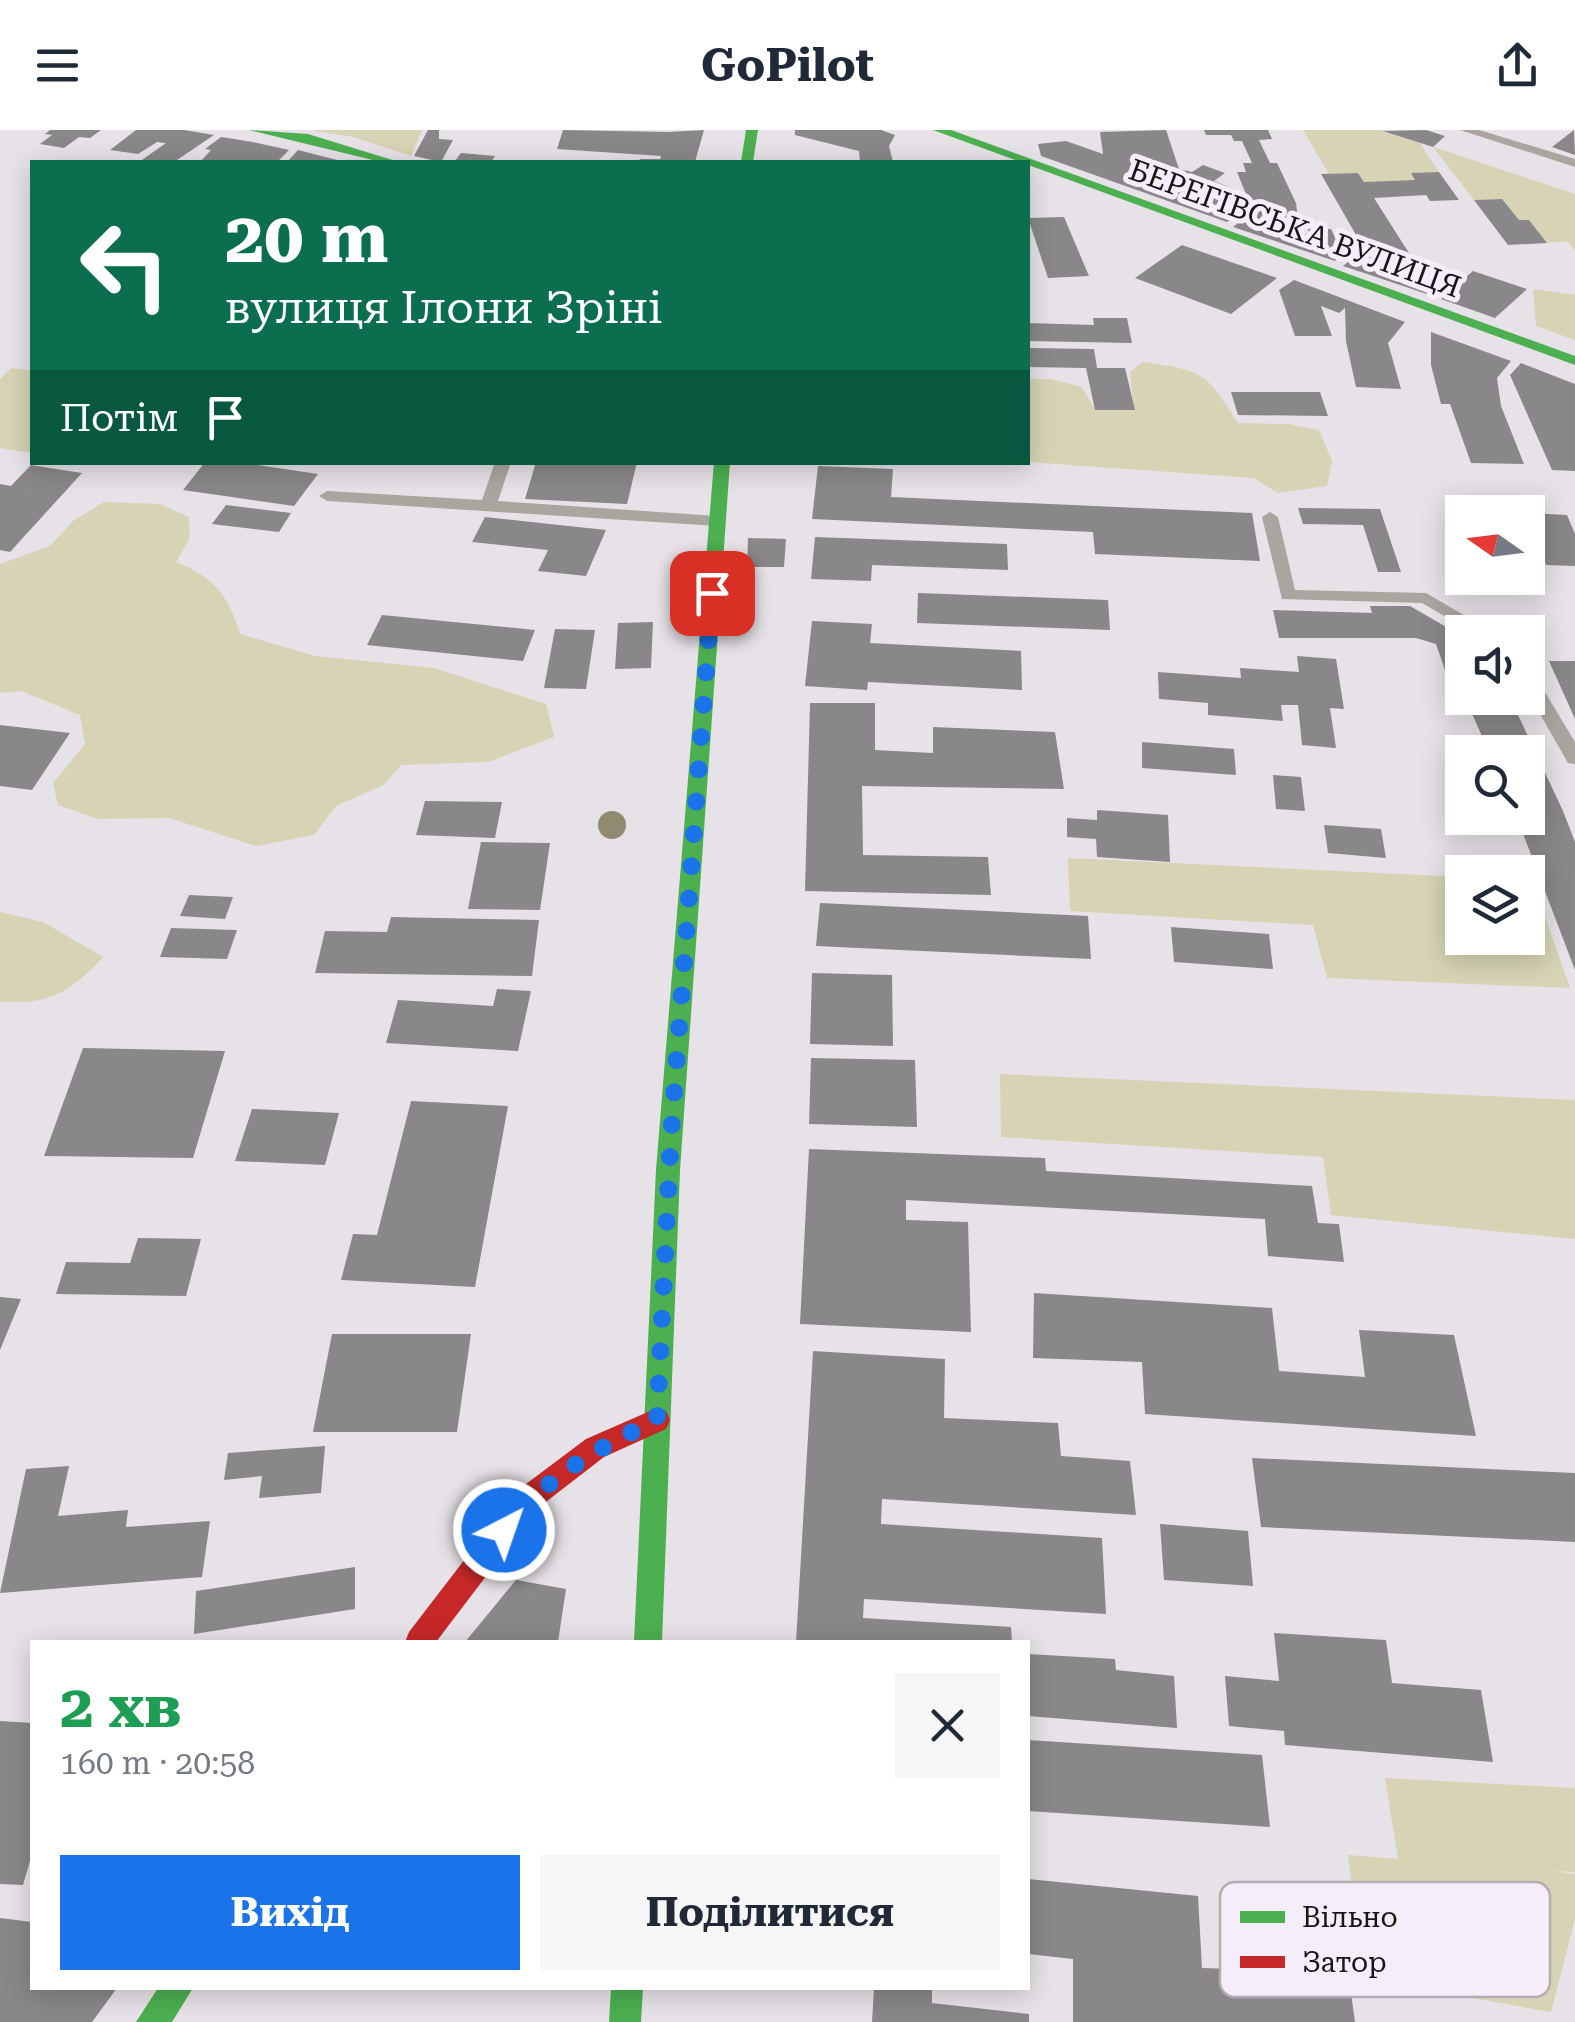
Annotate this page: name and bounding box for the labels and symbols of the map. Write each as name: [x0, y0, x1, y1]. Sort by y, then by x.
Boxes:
street label: БЕРЕГІВСЬКА ВУЛИЦЯ: [1124, 152, 1466, 304]
north arrow: [1445, 495, 1545, 595]
pin: [670, 551, 755, 636]
position arrow: [452, 1478, 556, 1582]
legend: [1220, 1882, 1550, 1997]
text: Вільно: [1302, 1901, 1398, 1934]
text: Затор: [1302, 1946, 1387, 1979]

